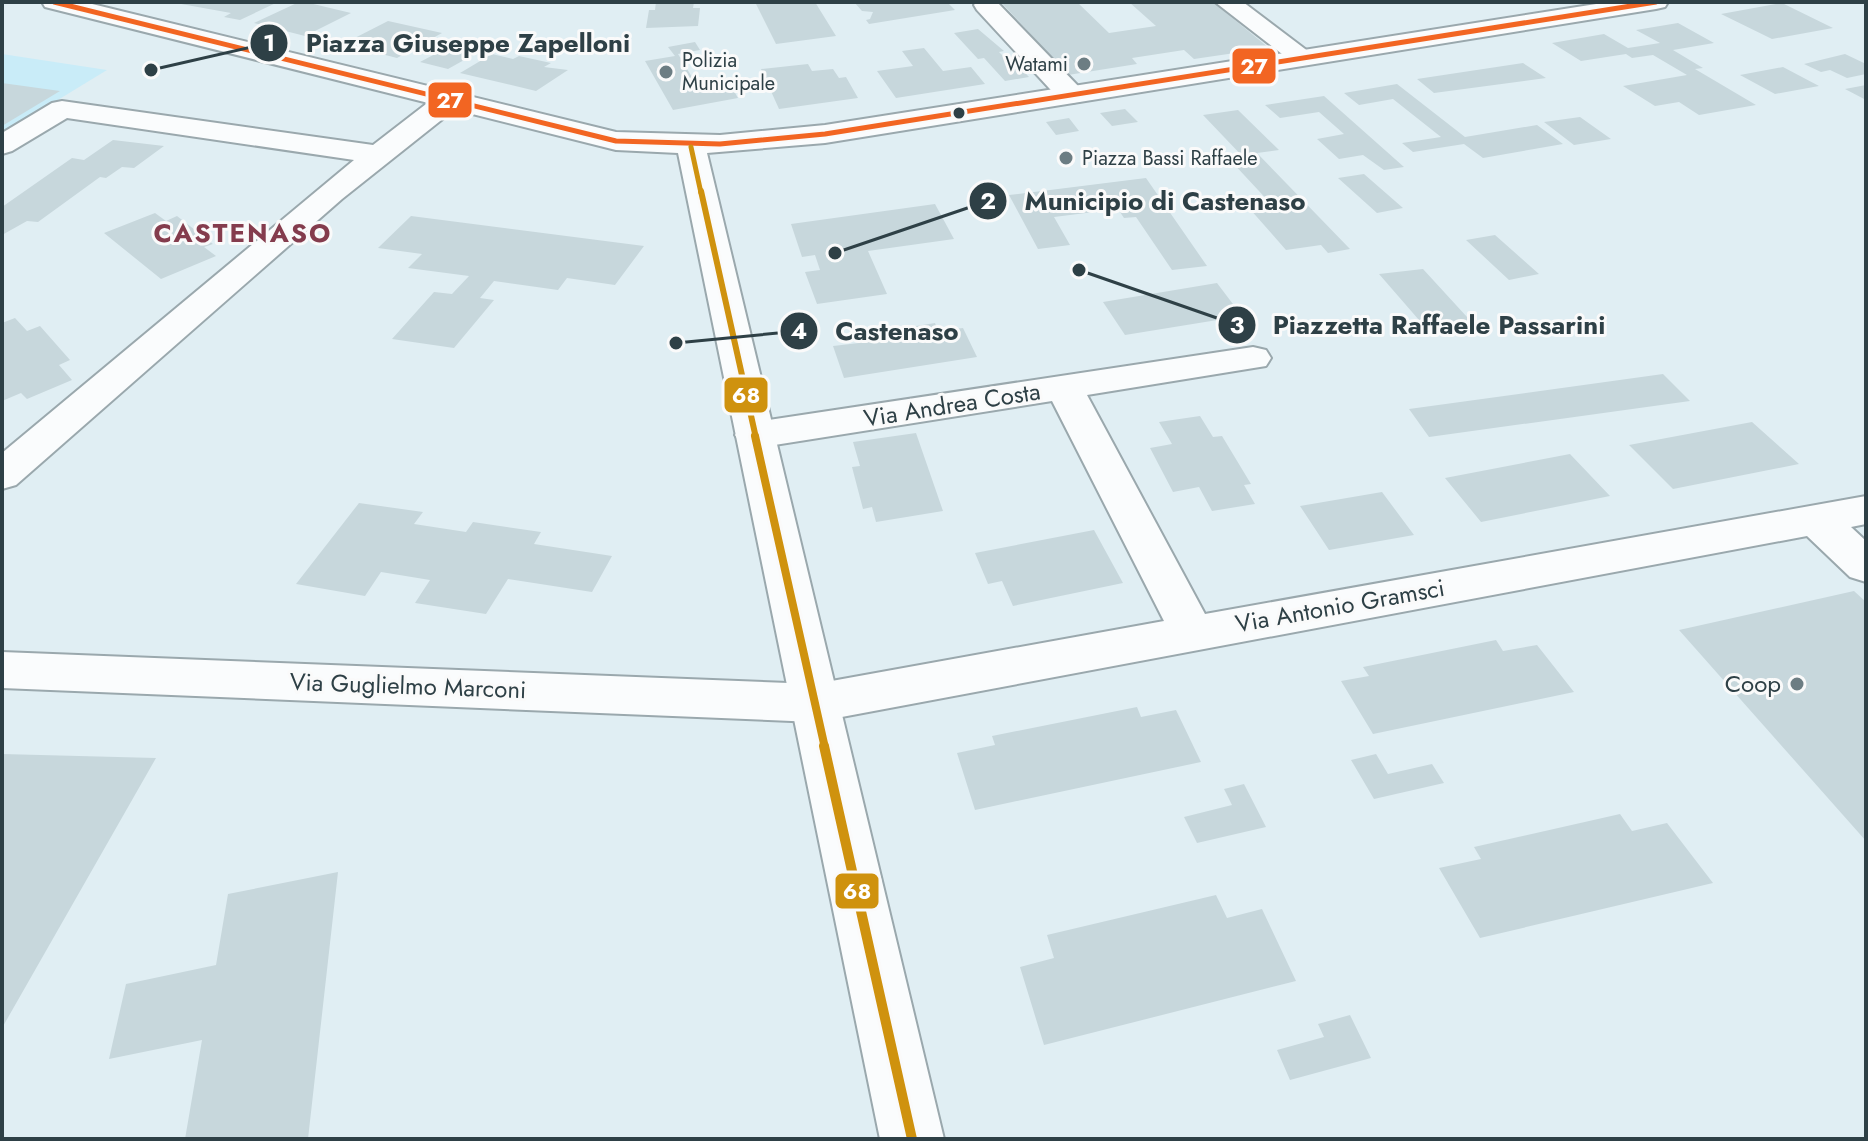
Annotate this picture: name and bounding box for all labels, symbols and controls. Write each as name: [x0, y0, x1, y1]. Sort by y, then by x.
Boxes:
callout: Piazza Giuseppe Zapelloni: [249, 18, 646, 68]
text: Piazza Giuseppe Zapelloni: [306, 24, 630, 62]
text: 1: [263, 25, 275, 60]
place label: Polizia Municipale: [682, 46, 775, 98]
line badge: 27: [1231, 47, 1277, 85]
place label: Watami: [1005, 50, 1068, 79]
text: 27: [1240, 50, 1269, 82]
marker: Watami: [1075, 55, 1093, 73]
marker: Polizia Municipale: [657, 63, 675, 81]
line badge: 27: [427, 81, 473, 119]
text: 27: [436, 84, 465, 116]
unlabelled marker: [951, 105, 967, 121]
place label: Piazza Bassi Raffaele: [1082, 144, 1258, 173]
marker: Piazza Bassi Raffaele: [1057, 149, 1075, 167]
callout: Municipio di Castenaso: [968, 176, 1321, 226]
text: Municipio di Castenaso: [1024, 182, 1306, 220]
text: 2: [980, 183, 996, 218]
district label: CASTENASO: [154, 214, 332, 252]
callout: Piazzetta Raffaele Passarini: [1217, 300, 1621, 350]
callout: Castenaso: [779, 306, 975, 356]
text: Piazzetta Raffaele Passarini: [1273, 306, 1605, 344]
text: 3: [1230, 307, 1245, 342]
text: Castenaso: [835, 312, 959, 350]
text: 4: [791, 313, 807, 348]
street label: Via Andrea Costa: [861, 373, 1043, 436]
line badge: 68: [723, 376, 769, 414]
text: 68: [732, 379, 760, 411]
street label: Via Antonio Gramsci: [1233, 570, 1447, 641]
street label: Via Guglielmo Marconi: [289, 664, 527, 707]
place label: Coop: [1725, 666, 1781, 701]
marker: Coop: [1788, 675, 1806, 693]
line badge: 68: [834, 872, 880, 910]
text: 68: [843, 875, 871, 907]

